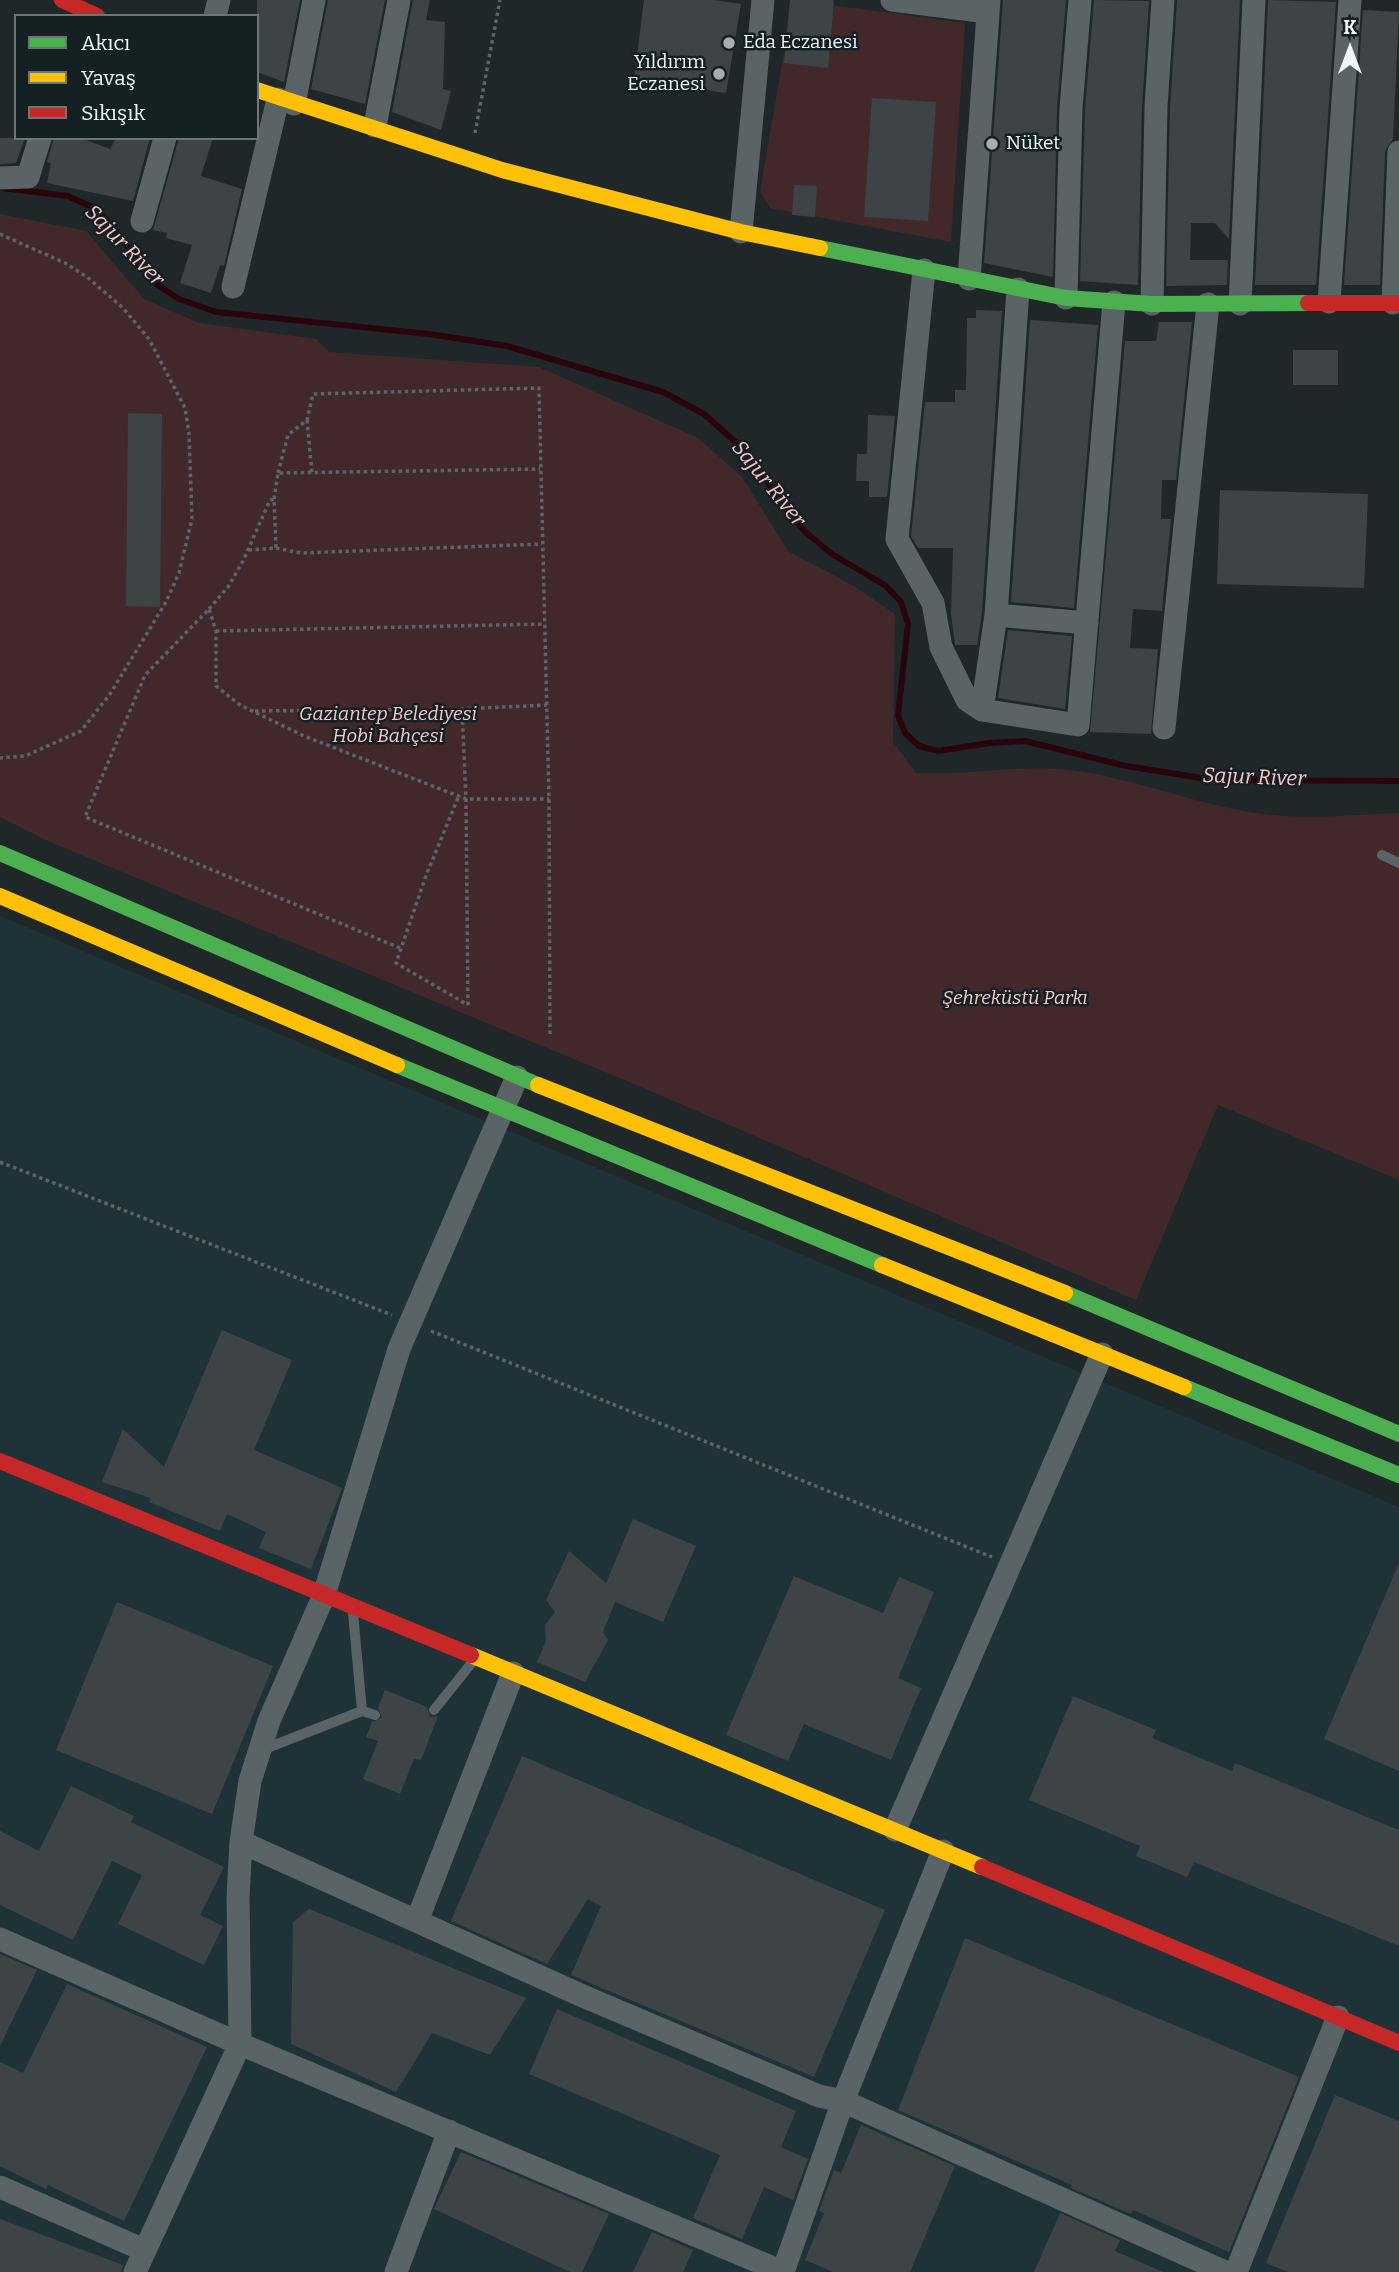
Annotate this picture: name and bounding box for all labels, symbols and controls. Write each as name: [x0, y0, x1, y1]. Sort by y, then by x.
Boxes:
legend: [14, 14, 259, 140]
north arrow: [1315, 14, 1385, 84]
text: K: [1343, 16, 1357, 39]
text: Akıcı: [81, 30, 130, 56]
place label: Eda Eczanesi: [743, 32, 858, 54]
marker: Eda Eczanesi: [721, 35, 737, 51]
place label: Yıldırım Eczanesi: [627, 52, 705, 96]
text: Yavaş: [81, 65, 136, 91]
marker: Yıldırım Eczanesi: [711, 66, 727, 82]
text: Sıkışık: [81, 100, 145, 126]
place label: Nüket: [1006, 133, 1060, 155]
marker: Nüket: [984, 136, 1000, 152]
water label: Sajur River: [79, 200, 169, 292]
water label: Sajur River: [726, 436, 810, 532]
park label: Gaziantep Belediyesi Hobi Bahçesi: [299, 704, 477, 748]
water label: Sajur River: [1202, 764, 1306, 792]
park label: Şehreküstü Parkı: [942, 988, 1088, 1010]

